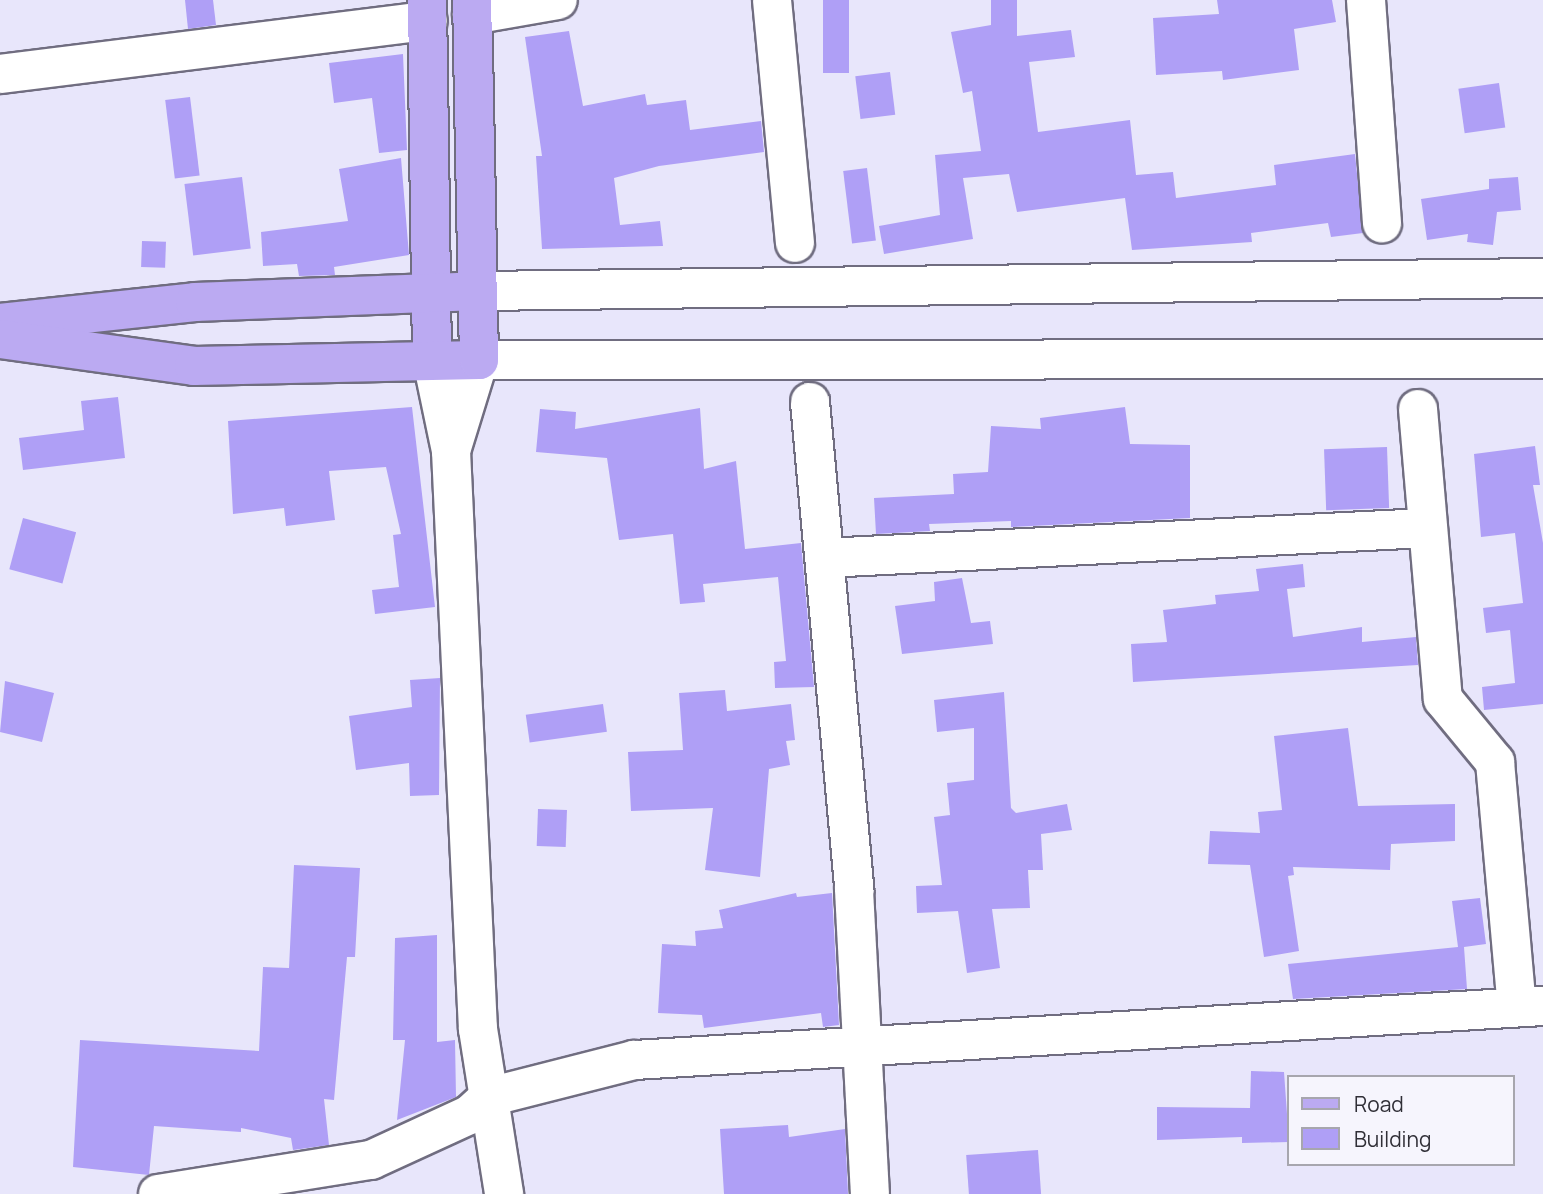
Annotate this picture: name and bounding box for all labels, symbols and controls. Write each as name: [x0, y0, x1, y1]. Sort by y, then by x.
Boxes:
legend: [1288, 1075, 1515, 1166]
text: Road: [1354, 1090, 1404, 1118]
text: Building: [1354, 1125, 1431, 1153]

